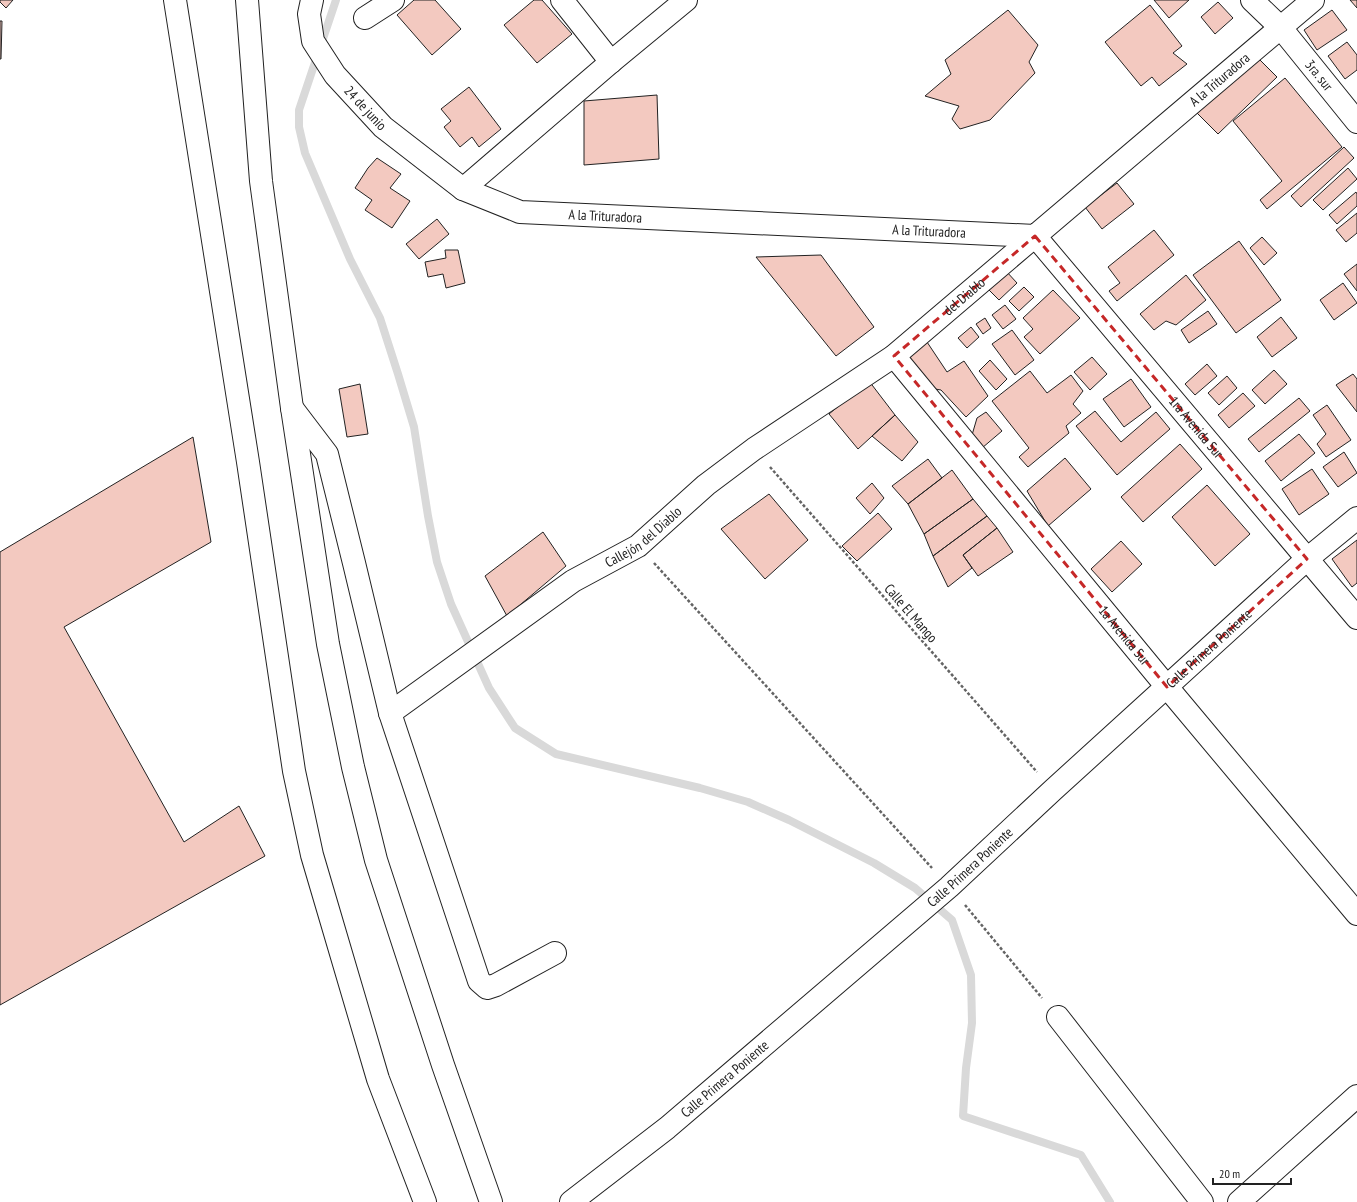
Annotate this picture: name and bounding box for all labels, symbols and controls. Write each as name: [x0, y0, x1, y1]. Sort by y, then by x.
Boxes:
street label: A la Trituradora: [1186, 49, 1253, 110]
street label: 3ra. sur: [1301, 56, 1337, 95]
street label: 24 de junio: [340, 82, 391, 134]
street label: A la Trituradora: [568, 205, 643, 227]
street label: A la Trituradora: [892, 220, 966, 242]
street label: del Diablo: [939, 273, 989, 319]
street label: 1ra Avenida Sur: [1165, 392, 1227, 462]
street label: Callejón del Diablo: [602, 502, 685, 571]
street label: Calle El Mango: [881, 580, 941, 646]
street label: 1a Avenida Sur: [1095, 602, 1154, 669]
street label: Calle Primera Poniente: [1162, 604, 1256, 692]
street label: Calle Primera Poniente: [923, 823, 1017, 911]
street label: Calle Primera Poniente: [677, 1036, 772, 1121]
scale bar: [1213, 1160, 1291, 1186]
text: 20 m: [1219, 1166, 1240, 1181]

